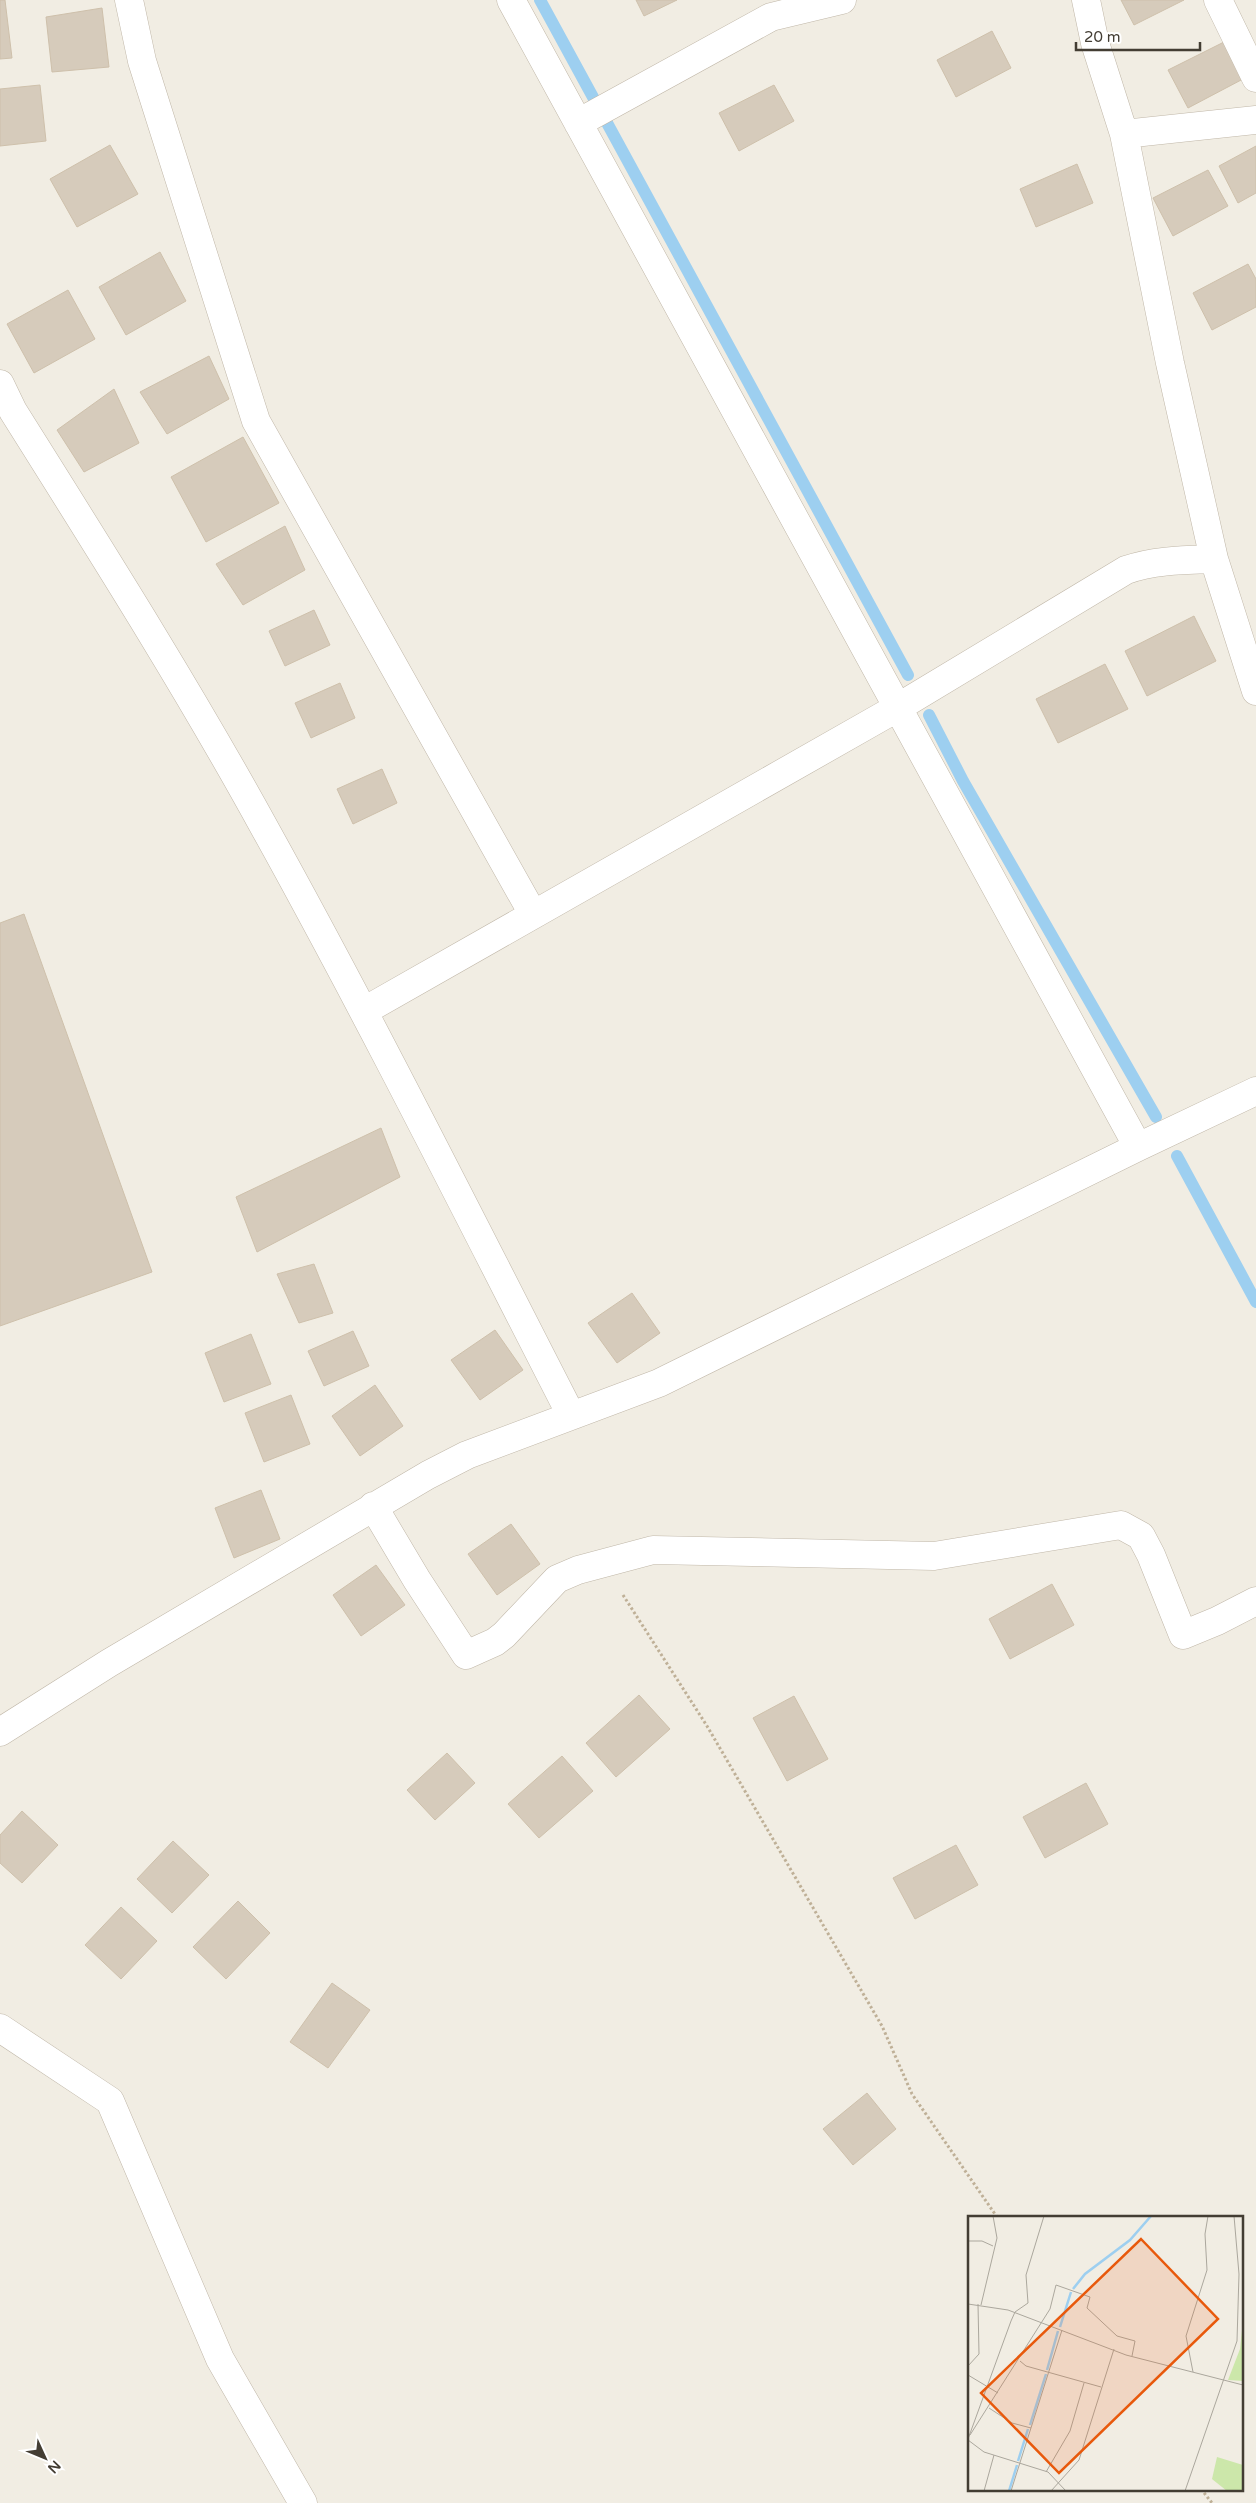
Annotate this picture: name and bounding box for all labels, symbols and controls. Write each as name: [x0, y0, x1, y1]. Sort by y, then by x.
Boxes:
scale bar: [1076, 20, 1200, 52]
text: 20 m: [1084, 28, 1121, 46]
inset map: [968, 2216, 1244, 2490]
north arrow: [20, 2433, 70, 2483]
text: N: [44, 2457, 64, 2477]

